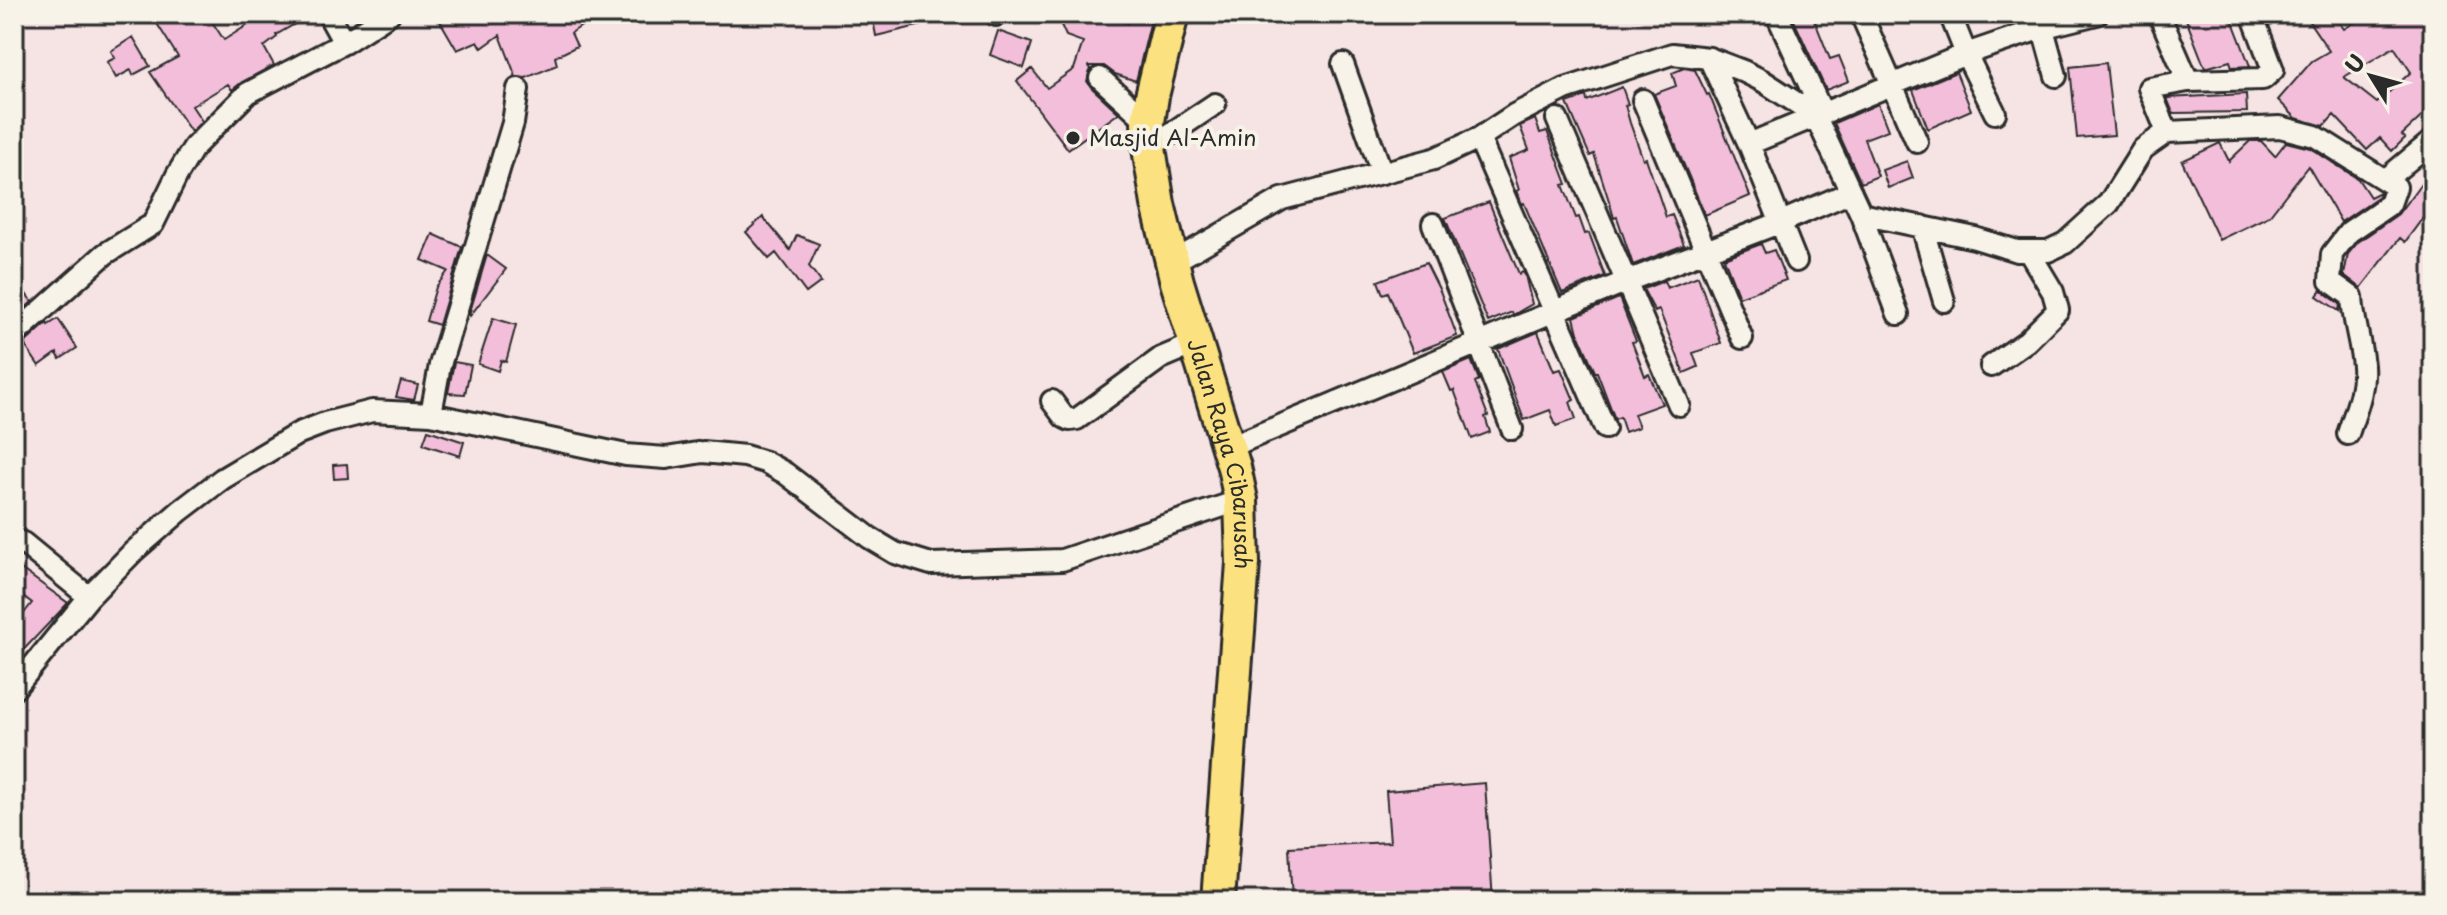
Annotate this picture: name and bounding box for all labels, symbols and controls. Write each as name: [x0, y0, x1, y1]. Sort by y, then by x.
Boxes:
north arrow: [2331, 36, 2411, 116]
text: U: [2336, 46, 2372, 80]
place label: Masjid Al-Amin: [1089, 120, 1256, 153]
marker: Masjid Al-Amin: [1064, 129, 1082, 147]
street label: Jalan Raya Cibarusah: [1180, 334, 1261, 571]

